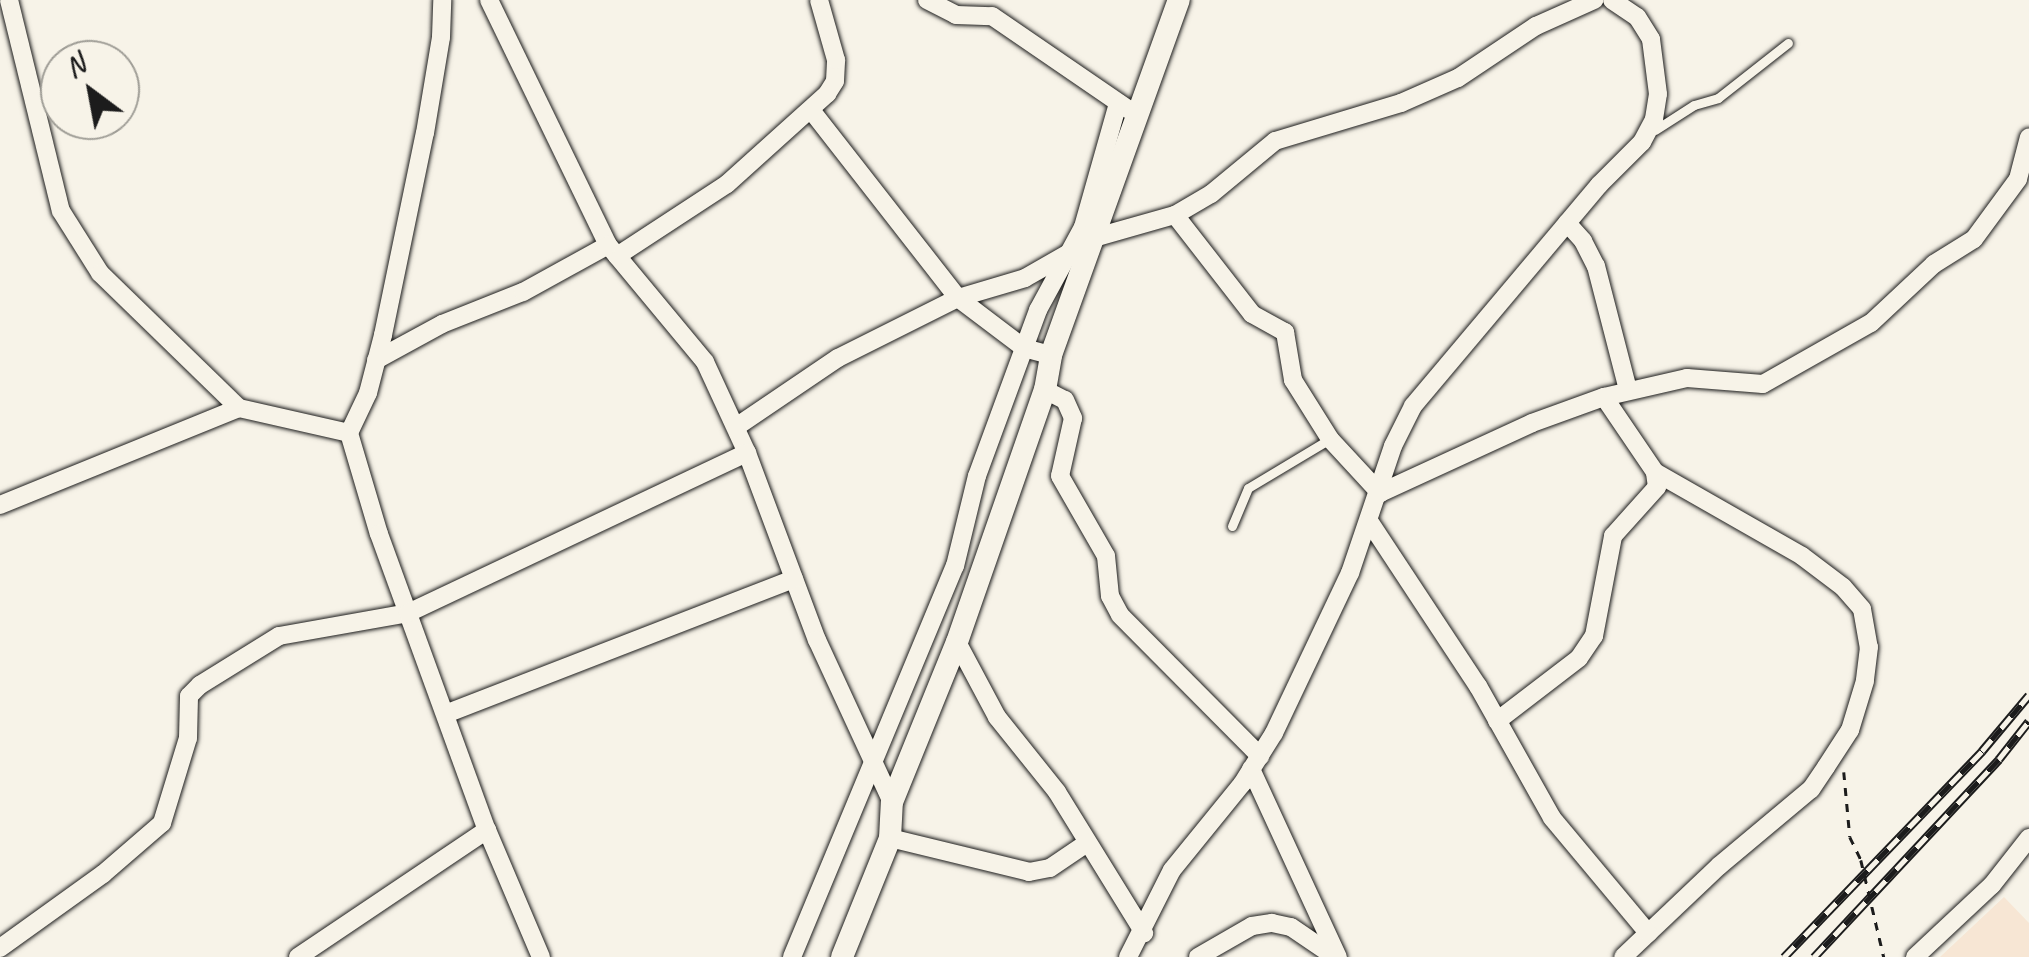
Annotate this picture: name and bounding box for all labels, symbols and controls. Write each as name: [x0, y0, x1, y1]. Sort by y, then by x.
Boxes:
north arrow: [40, 40, 140, 140]
text: N: [58, 46, 92, 85]

